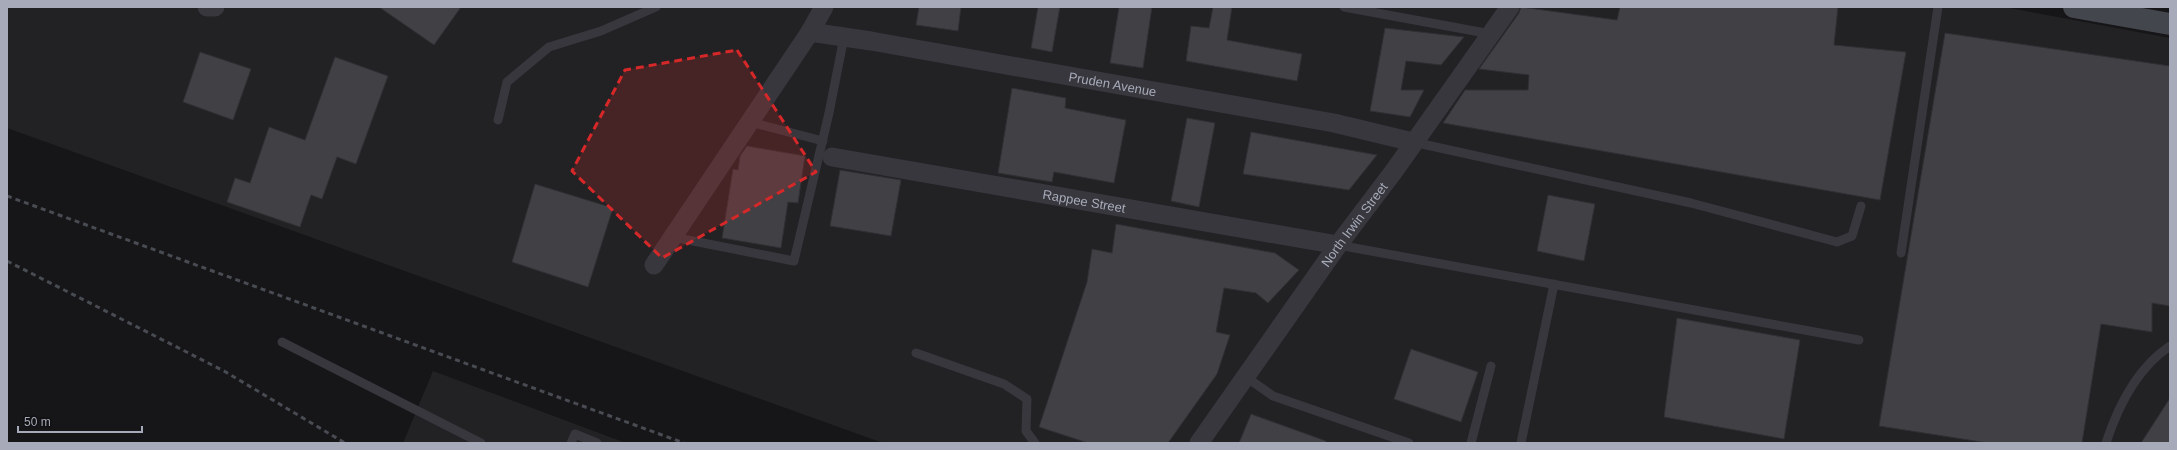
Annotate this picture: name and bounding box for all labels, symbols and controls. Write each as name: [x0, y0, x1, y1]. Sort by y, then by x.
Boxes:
street label: Pruden Avenue: [1068, 69, 1158, 99]
street label: North Irwin Street: [1318, 179, 1391, 269]
street label: Rappee Street: [1042, 186, 1127, 216]
scale bar: [18, 408, 142, 434]
text: 50 m: [24, 415, 51, 429]

